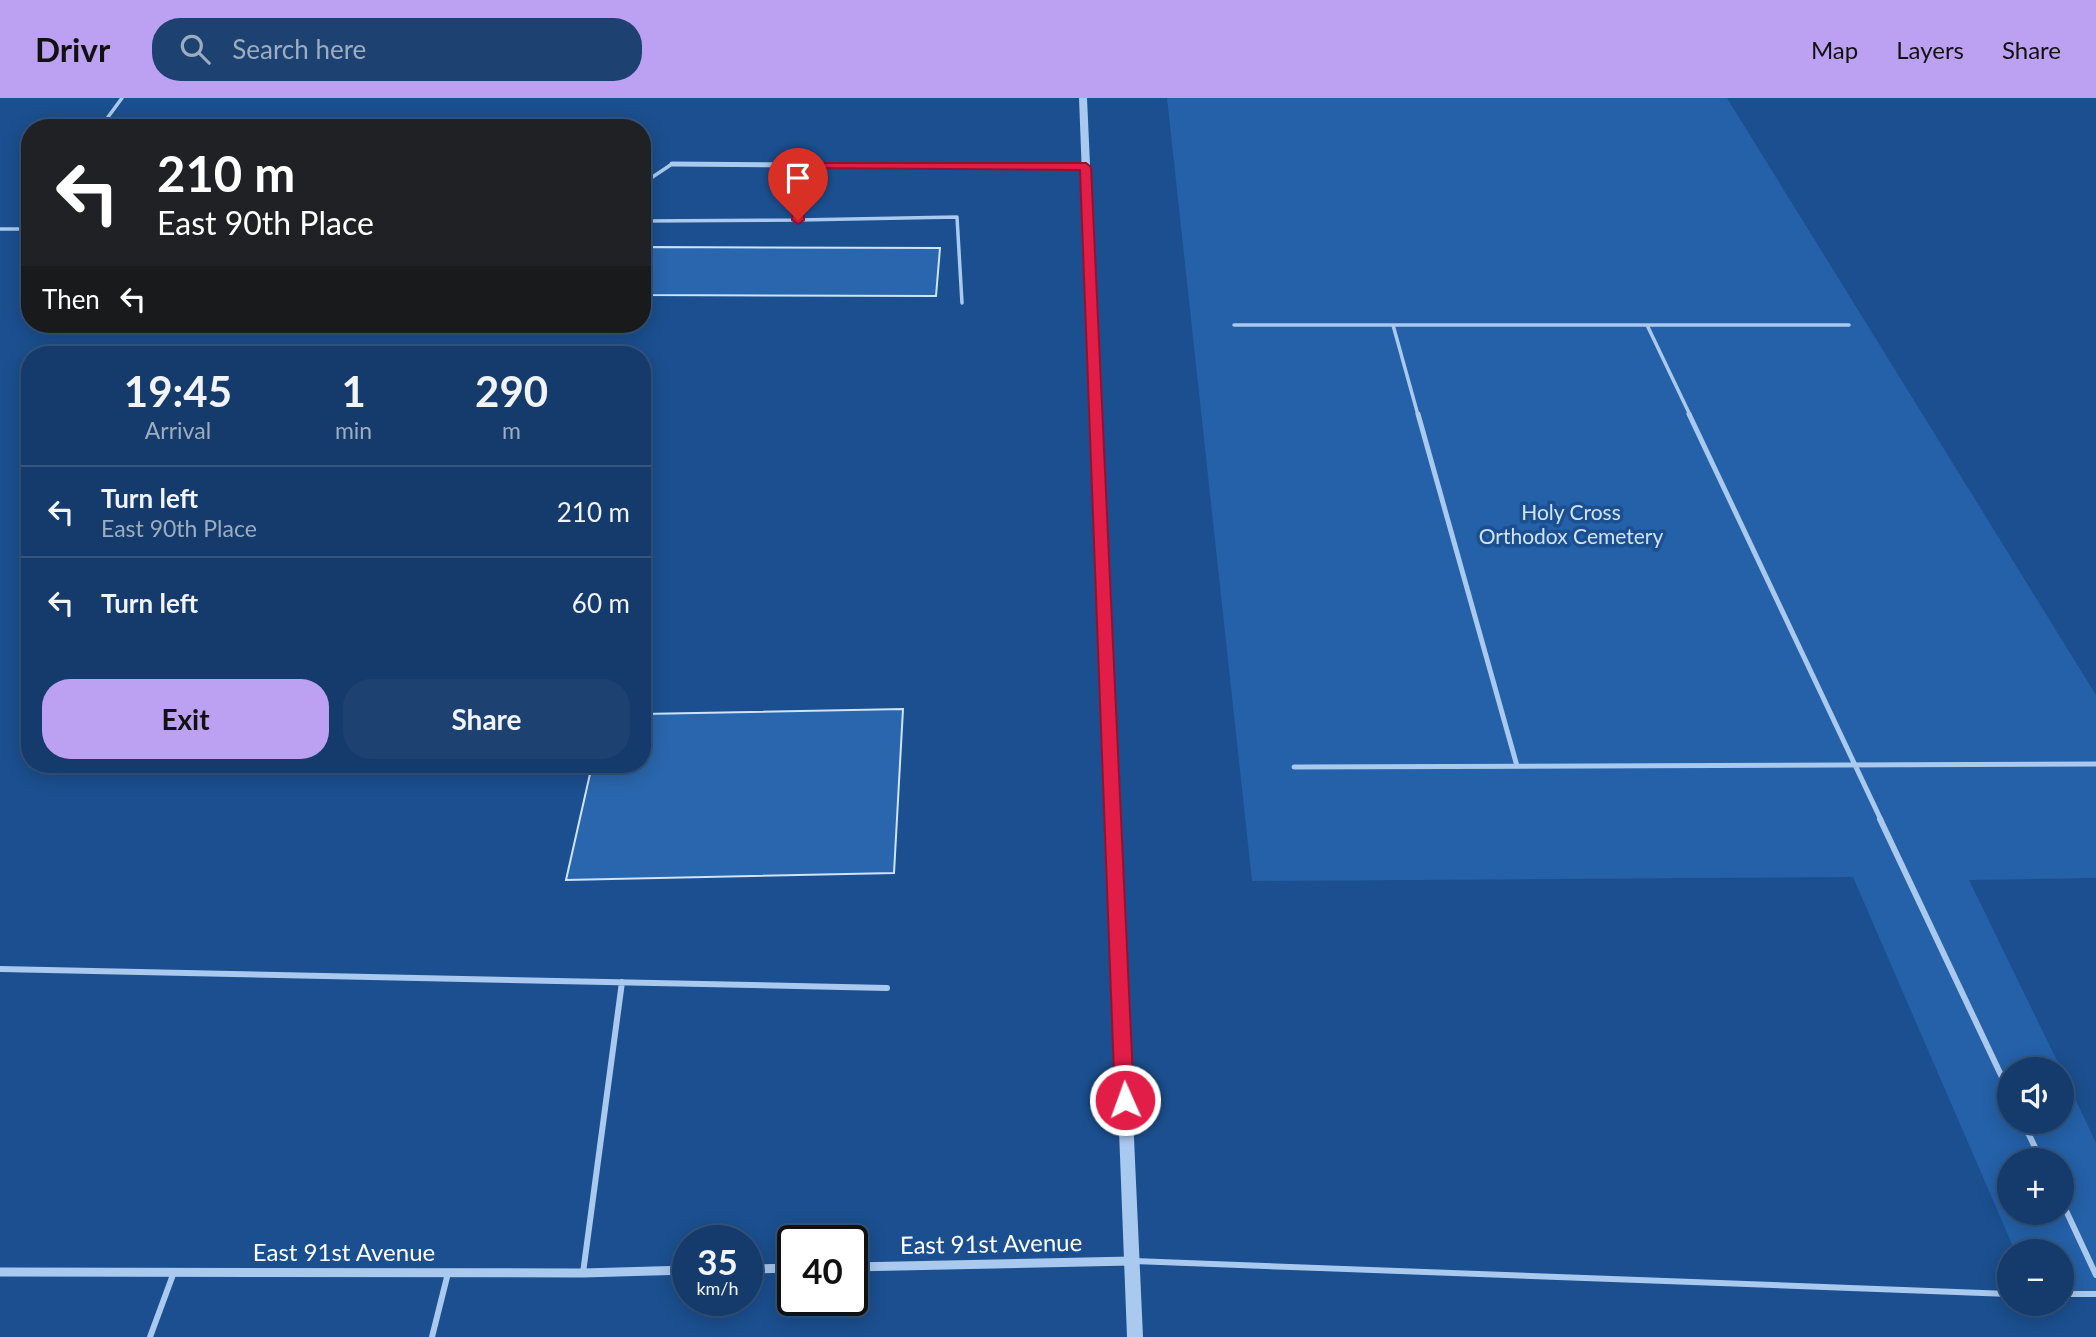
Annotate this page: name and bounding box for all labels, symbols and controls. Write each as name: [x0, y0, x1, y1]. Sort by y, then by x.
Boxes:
search box: [152, 18, 642, 81]
text: Drivr: [35, 29, 110, 69]
icon: search: [176, 30, 214, 68]
text: Search here: [232, 33, 366, 65]
text: Map: [1811, 35, 1858, 64]
text: Layers: [1896, 35, 1964, 64]
text: Share: [2002, 35, 2061, 64]
text: 210 m: [157, 144, 295, 202]
icon: left: [42, 147, 133, 238]
pin: [768, 148, 828, 220]
icon: arrive: [779, 159, 817, 197]
text: East 90th Place: [157, 203, 374, 242]
icon: left: [114, 280, 152, 318]
text: Then: [42, 283, 100, 315]
text: 19:45: [124, 366, 232, 416]
text: 1: [341, 366, 366, 416]
text: 290: [475, 366, 548, 416]
text: Arrival: [145, 416, 211, 444]
text: min: [335, 416, 372, 444]
text: m: [502, 416, 521, 444]
text: Turn left: [101, 482, 198, 514]
icon: left: [42, 493, 80, 531]
text: 210 m: [557, 496, 630, 528]
park label: Holy Cross Orthodox Cemetery: [1479, 499, 1663, 548]
text: East 90th Place: [101, 514, 257, 542]
icon: left: [42, 584, 80, 622]
text: Turn left: [101, 587, 198, 619]
text: 60 m: [572, 587, 630, 619]
button: Exit: [42, 679, 329, 759]
button: Share: [343, 679, 630, 759]
map controls: [1997, 1057, 2074, 1316]
button: sound: [1997, 1057, 2074, 1134]
position arrow: [1088, 1063, 1162, 1137]
button: +: [1997, 1148, 2074, 1225]
speed limit sign: 40: [777, 1225, 868, 1316]
street label: East 91st Avenue: [900, 1227, 1082, 1259]
street label: East 91st Avenue: [253, 1237, 435, 1266]
button: −: [1997, 1239, 2074, 1316]
text: 35: [697, 1240, 738, 1282]
text: km/h: [696, 1277, 739, 1299]

